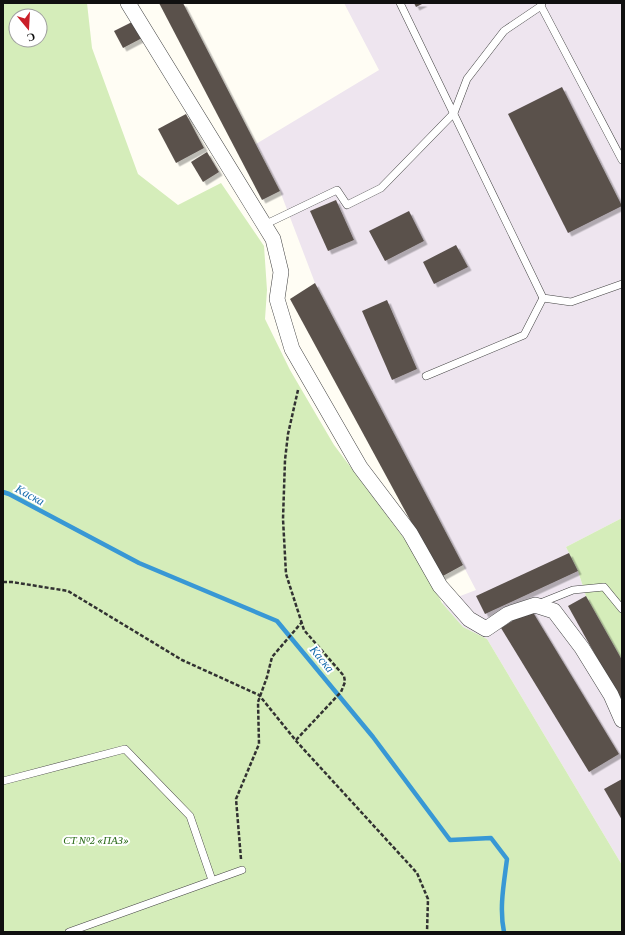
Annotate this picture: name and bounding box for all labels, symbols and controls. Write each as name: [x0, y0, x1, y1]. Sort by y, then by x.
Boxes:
north arrow: [8, 8, 48, 48]
text: С: [25, 31, 37, 44]
water label: Каска: [12, 481, 47, 508]
water label: Каска: [306, 642, 337, 675]
park label: СТ №2 «ПАЗ»: [63, 834, 129, 846]

